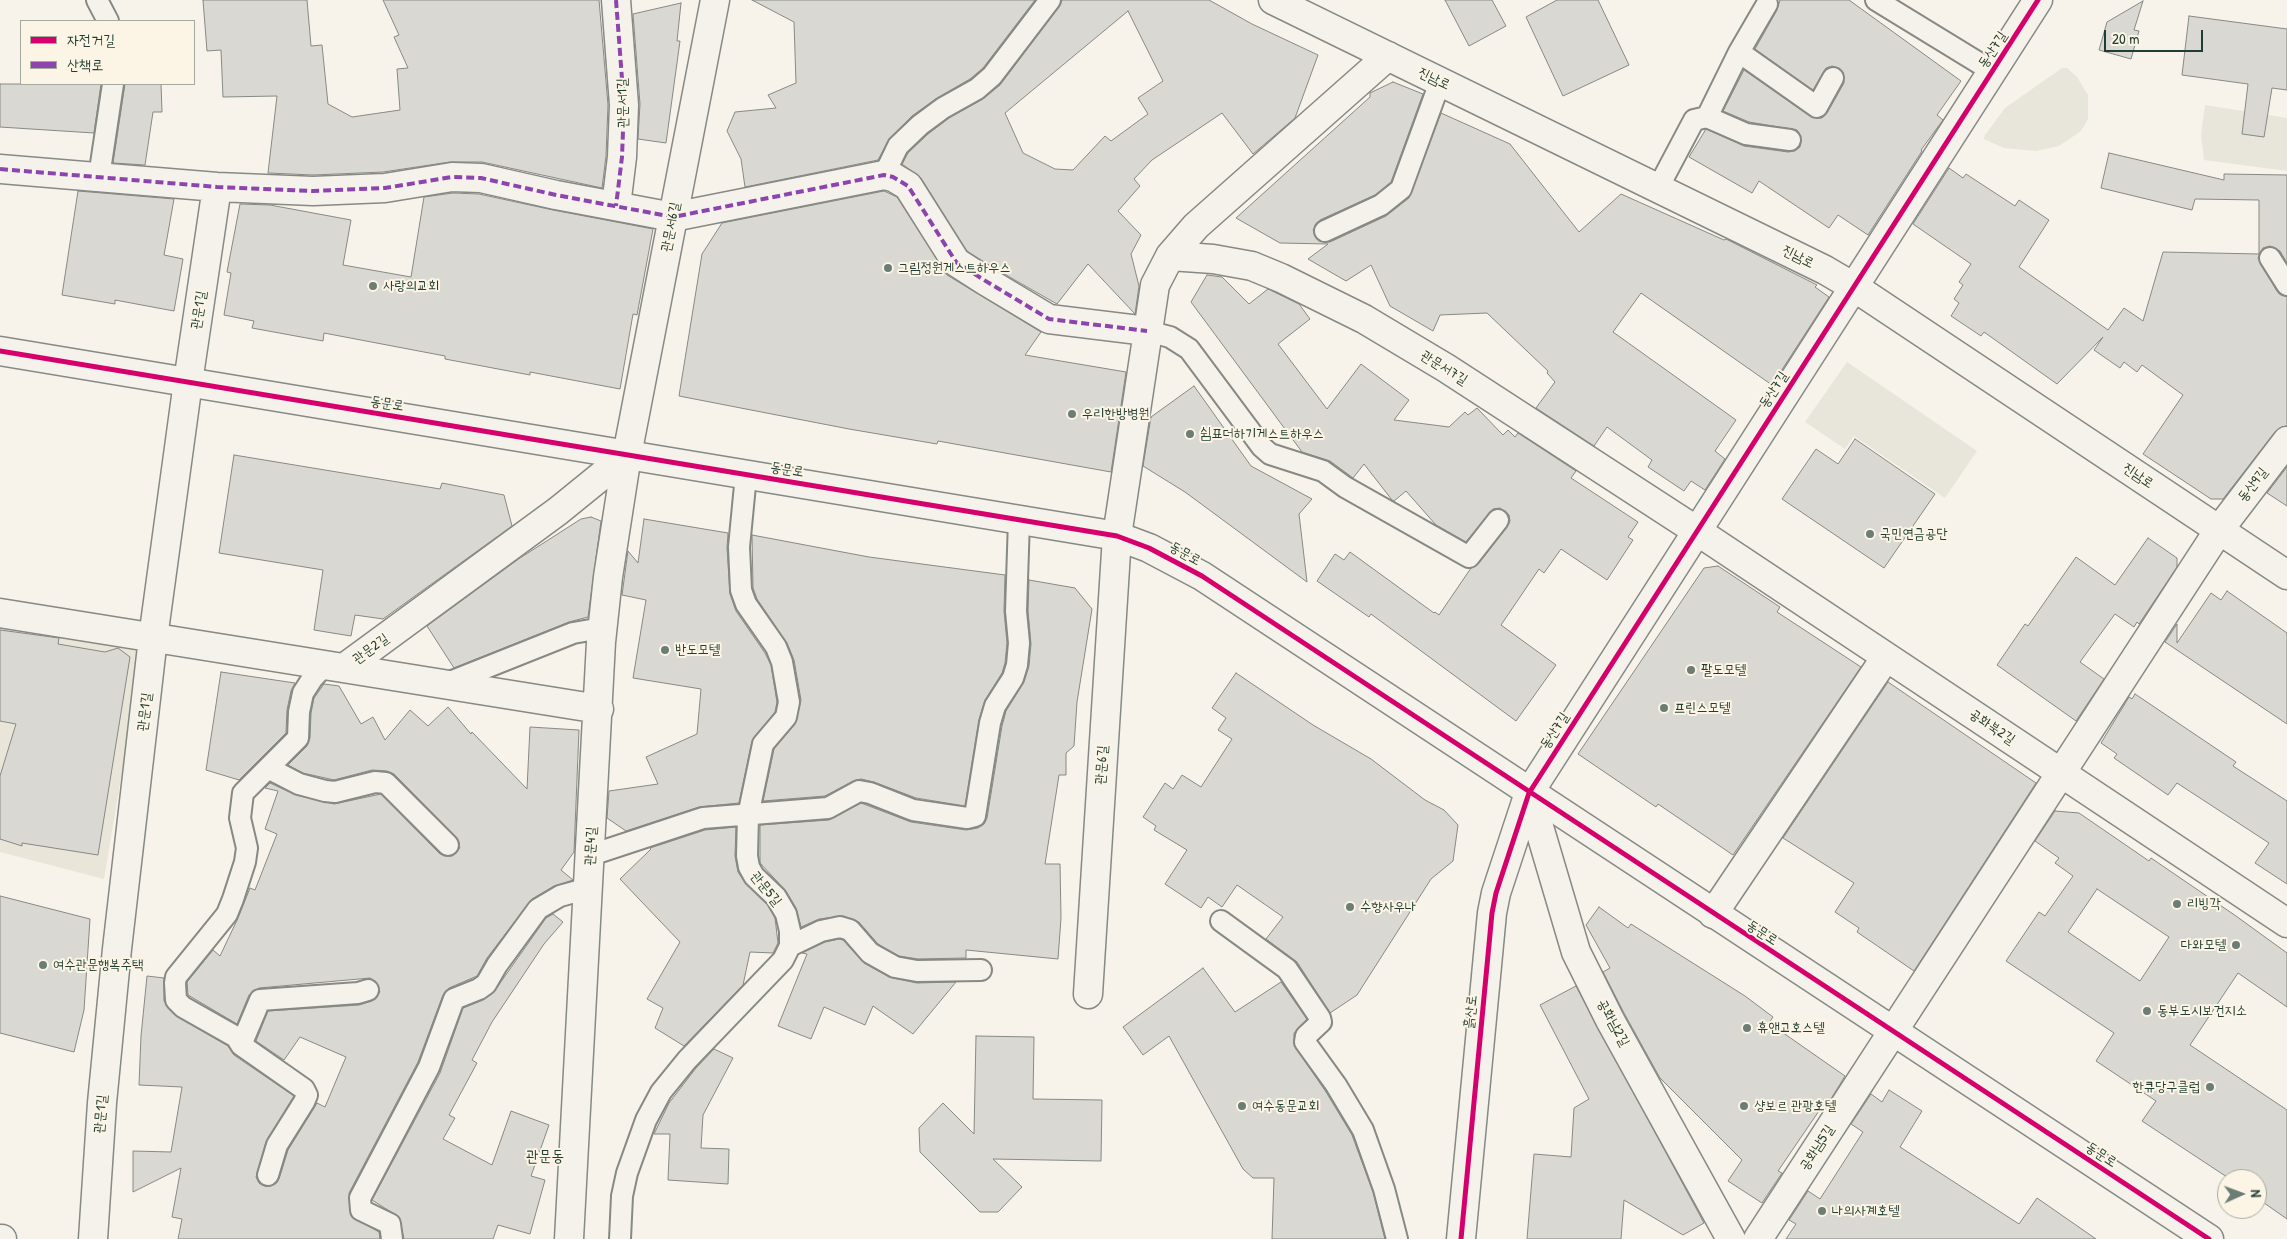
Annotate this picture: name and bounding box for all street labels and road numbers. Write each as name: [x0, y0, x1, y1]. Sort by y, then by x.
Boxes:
street label: 동산7길: [1975, 28, 2011, 72]
street label: 진남로: [1415, 64, 1453, 94]
street label: 관문서1길: [614, 78, 632, 128]
street label: 관문서6길: [658, 201, 684, 253]
street label: 진남로: [1779, 242, 1817, 272]
street label: 관문1길: [188, 289, 210, 331]
street label: 관문서7길: [1418, 347, 1470, 389]
street label: 동산7길: [1756, 368, 1792, 412]
street label: 동문로: [369, 393, 405, 415]
street label: 동문로: [769, 459, 805, 481]
street label: 진남로: [2119, 460, 2157, 492]
street label: 동산9길: [2234, 464, 2272, 506]
street label: 동문로: [1166, 538, 1204, 570]
street label: 관문2길: [350, 630, 392, 668]
street label: 관문1길: [134, 692, 156, 732]
street label: 공화북2길: [1966, 706, 2018, 748]
street label: 동산7길: [1537, 709, 1573, 753]
street label: 관문6길: [1092, 745, 1112, 785]
street label: 관문4길: [582, 826, 600, 866]
street label: 관문5길: [747, 868, 785, 910]
street label: 동문로: [1743, 917, 1781, 949]
street label: 흙산로: [1461, 994, 1481, 1030]
street label: 공화남2길: [1593, 996, 1633, 1050]
street label: 관문1길: [91, 1094, 111, 1134]
street label: 공화남5길: [1796, 1122, 1838, 1174]
street label: 동문로: [2082, 1139, 2120, 1171]

